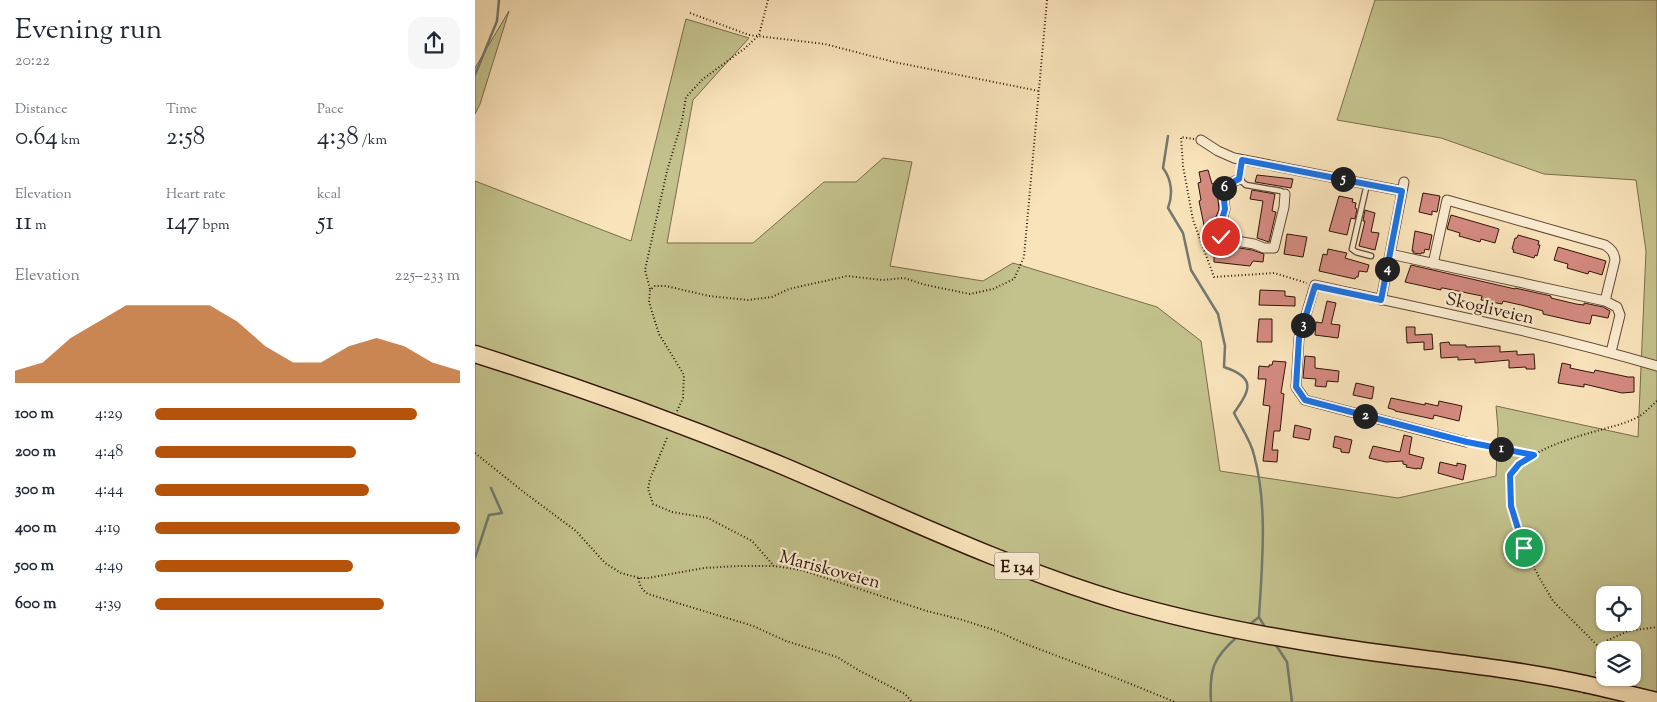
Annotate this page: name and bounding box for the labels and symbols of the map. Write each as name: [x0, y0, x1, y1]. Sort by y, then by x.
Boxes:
pin: 5: [1331, 166, 1355, 192]
pin: 6: [1211, 176, 1237, 200]
pin: [1200, 216, 1242, 258]
pin: 4: [1375, 256, 1399, 282]
street label: Skogliveien: [1443, 287, 1537, 333]
pin: 3: [1291, 312, 1315, 338]
pin: 2: [1353, 404, 1377, 428]
pin: 1: [1489, 436, 1513, 462]
pin: [1503, 527, 1545, 569]
street label: Mariskoveien: [776, 545, 883, 597]
road number: E 134: [995, 552, 1039, 580]

